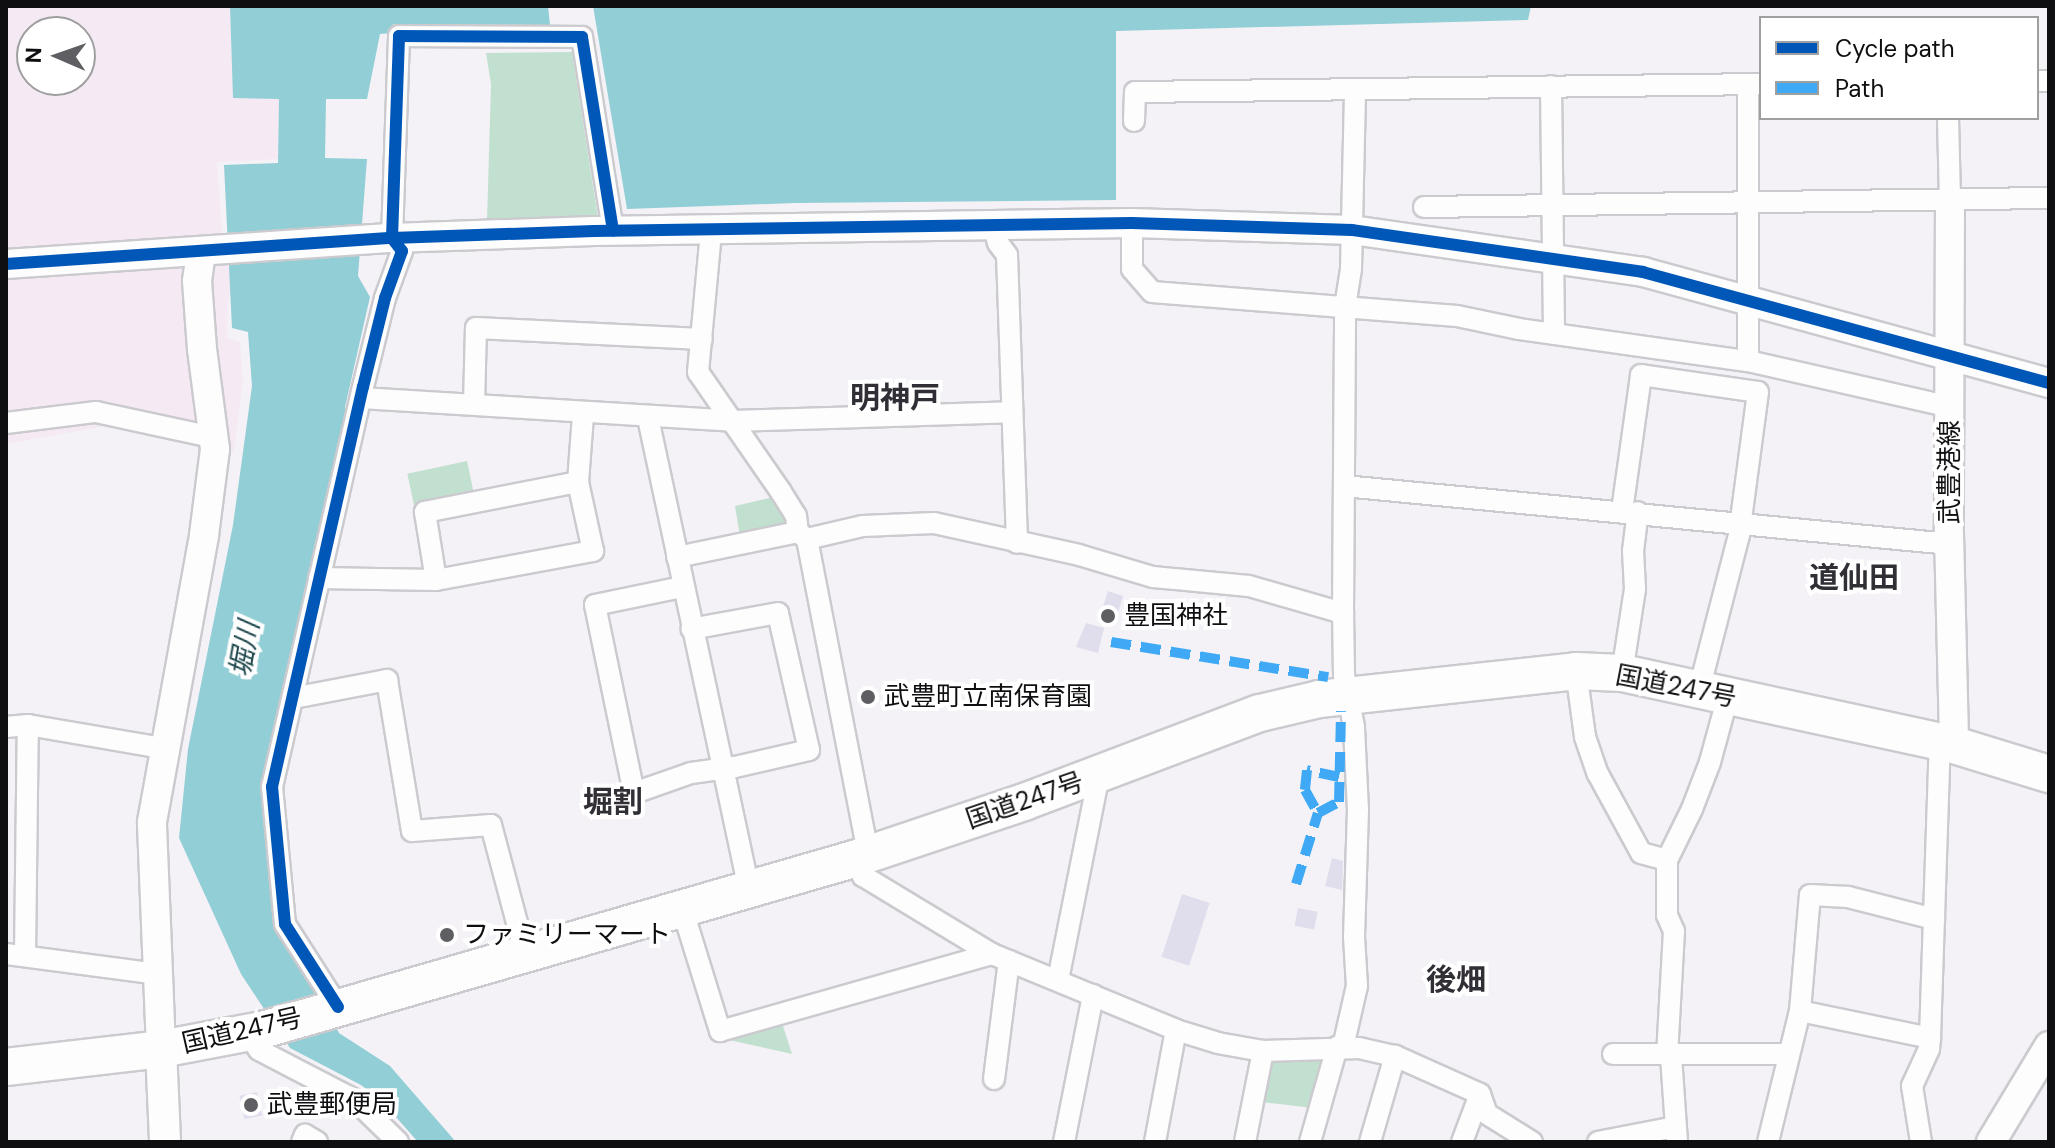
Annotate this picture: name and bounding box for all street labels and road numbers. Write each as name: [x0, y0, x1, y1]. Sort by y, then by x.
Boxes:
street label: 武豊港線: [1934, 420, 1966, 524]
street label: 国道247号: [1613, 660, 1739, 714]
street label: 国道247号: [962, 766, 1088, 836]
street label: 国道247号: [179, 1002, 305, 1060]

